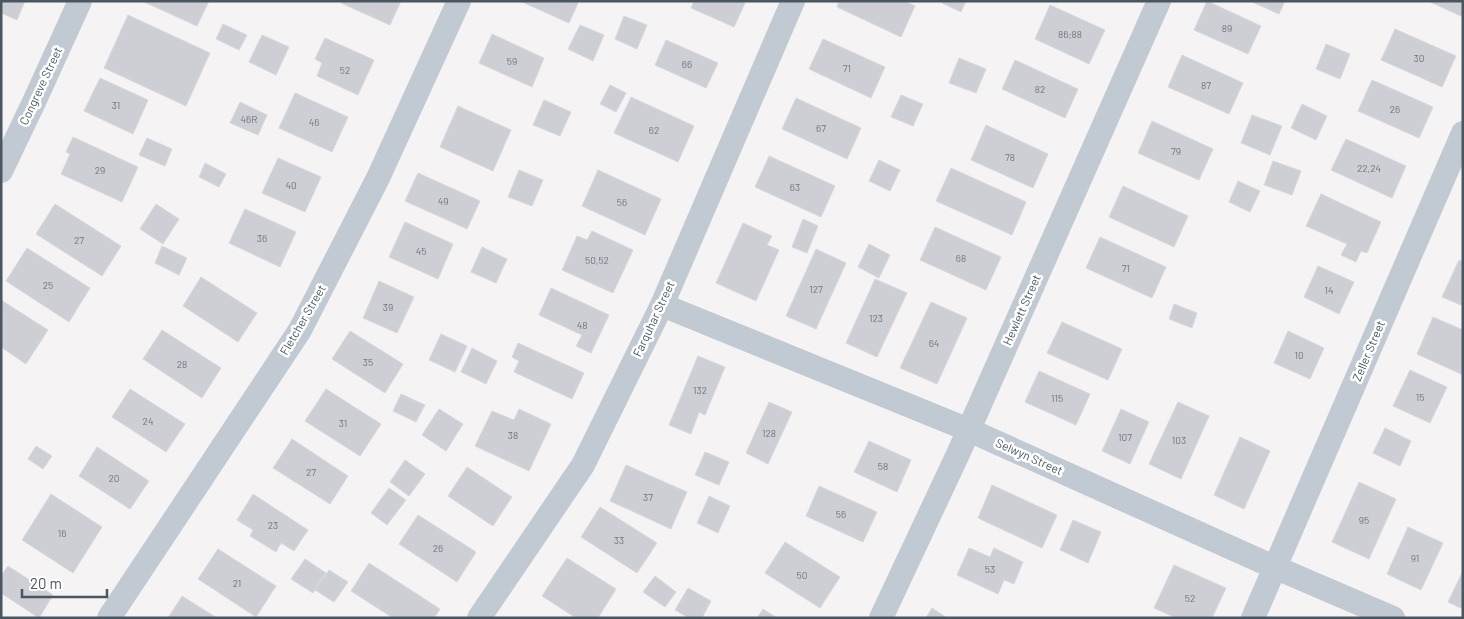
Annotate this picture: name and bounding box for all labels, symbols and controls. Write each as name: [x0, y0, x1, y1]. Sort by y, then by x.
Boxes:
house number: 89: [1222, 22, 1232, 34]
house number: 86;88: [1058, 28, 1082, 40]
street label: Congreve Street: [16, 44, 64, 127]
house number: 30: [1414, 52, 1424, 64]
house number: 59: [507, 55, 517, 67]
house number: 66: [682, 58, 692, 70]
house number: 71: [843, 62, 851, 74]
house number: 52: [340, 64, 350, 76]
house number: 87: [1201, 79, 1211, 91]
house number: 82: [1035, 83, 1045, 95]
house number: 31: [112, 99, 120, 111]
house number: 26: [1390, 103, 1400, 115]
house number: 46R: [241, 113, 257, 125]
house number: 46: [309, 116, 319, 128]
house number: 67: [816, 122, 826, 134]
house number: 62: [649, 124, 659, 136]
house number: 79: [1171, 145, 1181, 157]
house number: 78: [1005, 151, 1015, 163]
house number: 22,24: [1357, 162, 1381, 174]
house number: 29: [95, 164, 105, 176]
house number: 40: [285, 179, 297, 191]
house number: 63: [790, 181, 800, 193]
house number: 49: [438, 195, 448, 207]
house number: 56: [617, 196, 627, 208]
house number: 36: [257, 232, 267, 244]
house number: 27: [74, 234, 84, 246]
house number: 45: [416, 245, 426, 257]
house number: 68: [956, 252, 966, 264]
house number: 50,52: [585, 254, 609, 266]
house number: 71: [1122, 262, 1130, 274]
street label: Hewlett Street: [999, 272, 1043, 347]
street label: Farquhar Street: [629, 278, 677, 359]
house number: 25: [43, 279, 53, 291]
street label: Fletcher Street: [276, 282, 328, 357]
house number: 127: [809, 283, 823, 295]
house number: 14: [1324, 284, 1334, 296]
house number: 39: [383, 301, 393, 313]
house number: 123: [869, 312, 883, 324]
street label: Zeller Street: [1349, 318, 1387, 383]
house number: 48: [577, 319, 587, 331]
house number: 64: [929, 337, 939, 349]
house number: 10: [1294, 349, 1304, 361]
house number: 35: [363, 356, 373, 368]
house number: 28: [177, 358, 187, 370]
house number: 132: [693, 384, 707, 396]
house number: 15: [1416, 391, 1424, 403]
house number: 115: [1051, 392, 1063, 404]
house number: 24: [143, 415, 153, 427]
house number: 31: [339, 417, 347, 429]
house number: 128: [762, 427, 776, 439]
house number: 38: [508, 429, 518, 441]
house number: 107: [1118, 431, 1132, 443]
house number: 103: [1172, 434, 1186, 446]
street label: Selwyn Street: [994, 435, 1065, 477]
house number: 58: [878, 460, 888, 472]
house number: 27: [306, 466, 316, 478]
house number: 20: [108, 472, 120, 484]
house number: 37: [643, 491, 653, 503]
house number: 56: [836, 508, 846, 520]
house number: 95: [1359, 514, 1369, 526]
house number: 23: [268, 519, 278, 531]
house number: 16: [58, 527, 66, 539]
house number: 33: [614, 534, 624, 546]
house number: 26: [433, 542, 443, 554]
house number: 91: [1411, 552, 1419, 564]
house number: 53: [985, 563, 995, 575]
scale bar: [22, 566, 108, 598]
house number: 50: [797, 569, 807, 581]
text: 20 m: [30, 574, 62, 592]
house number: 21: [233, 577, 241, 589]
house number: 52: [1185, 592, 1195, 604]

